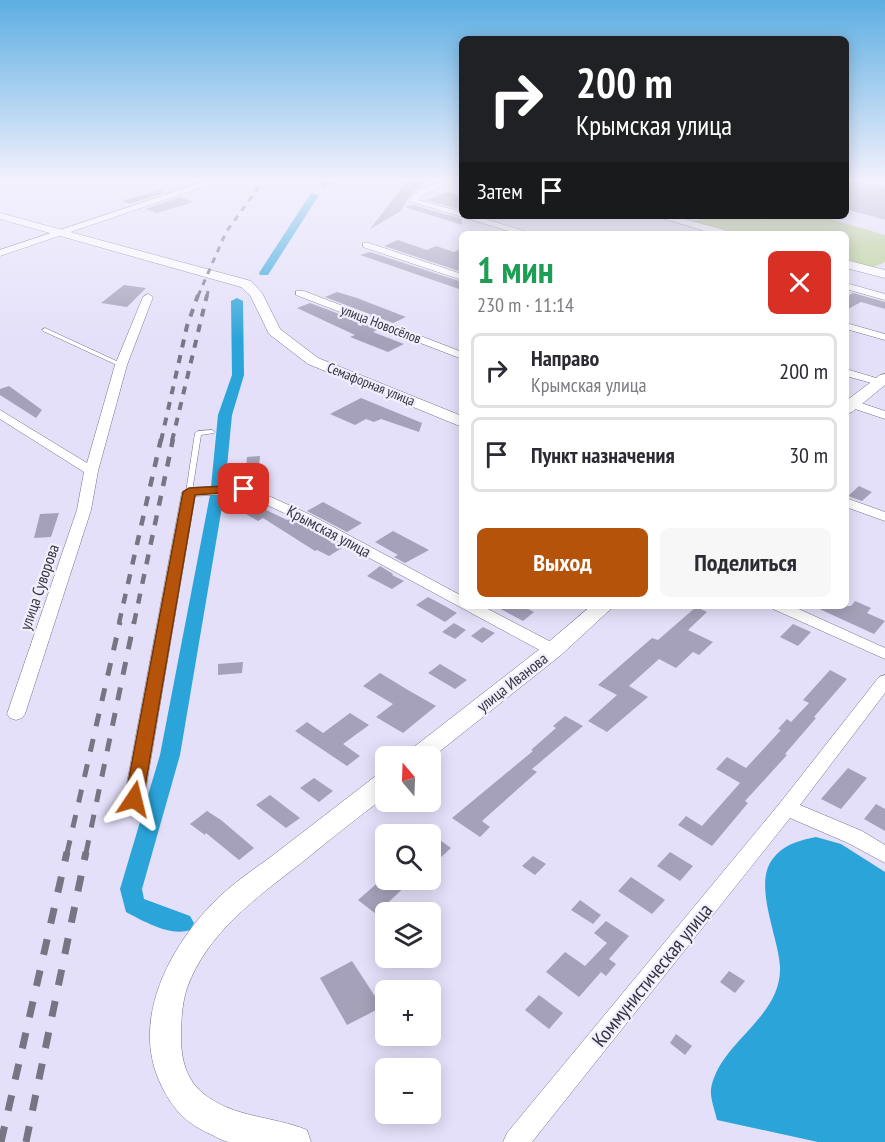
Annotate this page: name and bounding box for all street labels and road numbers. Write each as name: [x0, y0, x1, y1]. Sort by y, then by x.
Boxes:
street label: улица Новосёлов: [338, 300, 424, 348]
street label: Семафорная улица: [324, 358, 418, 410]
street label: Крымская улица: [284, 500, 374, 562]
street label: улица Суворова: [15, 541, 63, 633]
street label: улица Иванова: [473, 648, 551, 716]
street label: Коммунистическая улица: [586, 898, 718, 1052]

